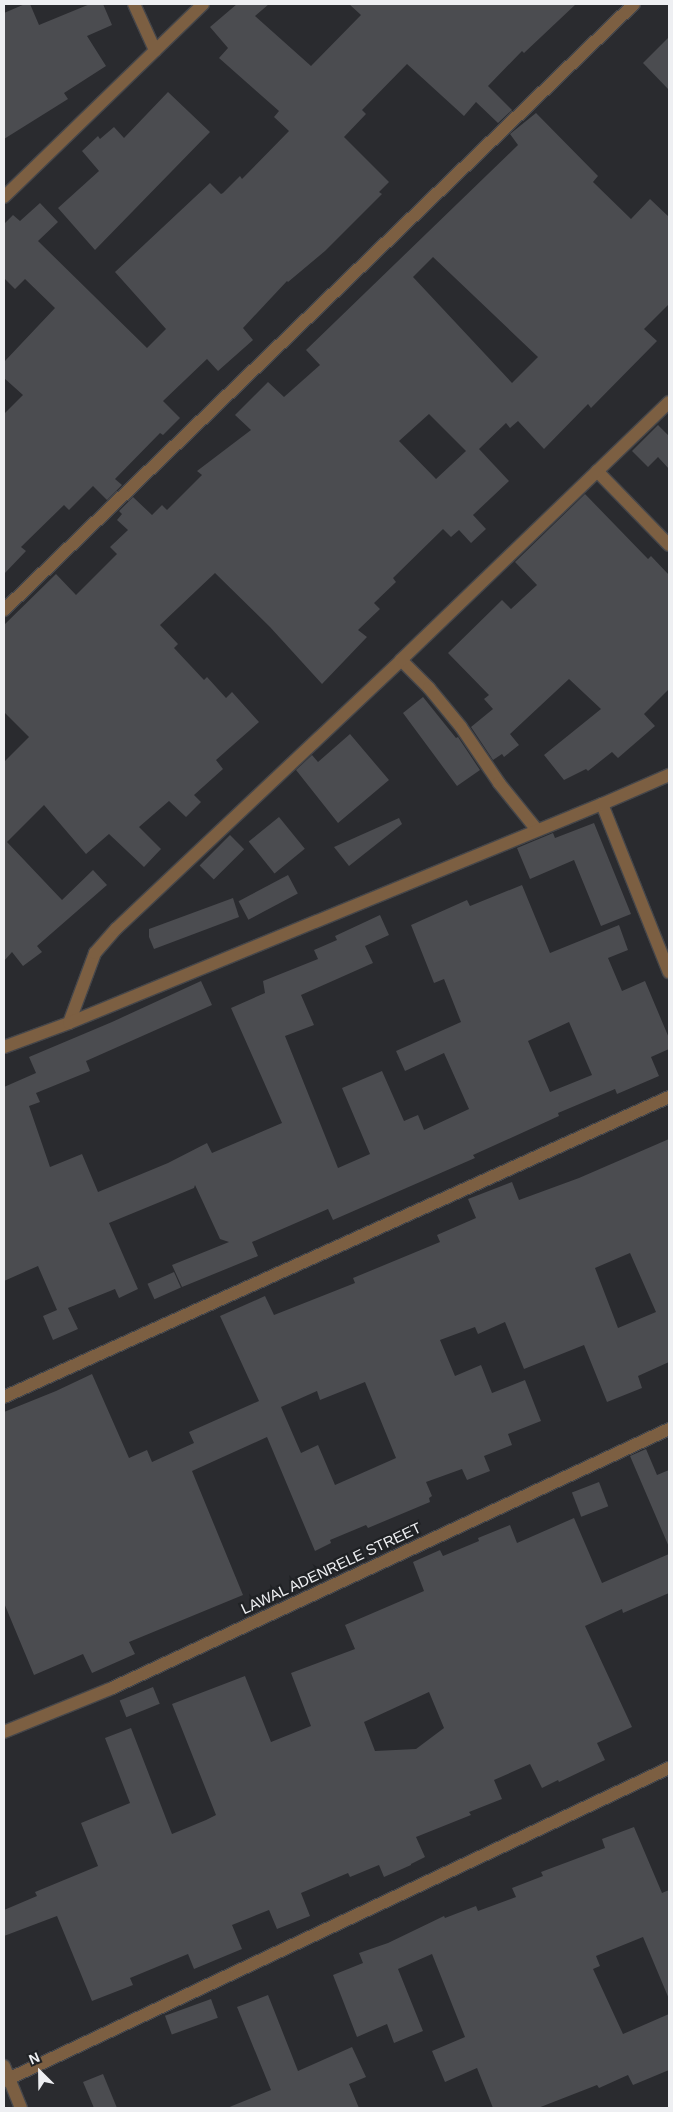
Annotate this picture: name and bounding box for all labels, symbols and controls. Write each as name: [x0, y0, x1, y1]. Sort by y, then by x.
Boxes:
street label: LAWAL ADENRELE STREET: [237, 1518, 425, 1618]
north arrow: [15, 2047, 65, 2097]
text: N: [26, 2049, 42, 2068]

